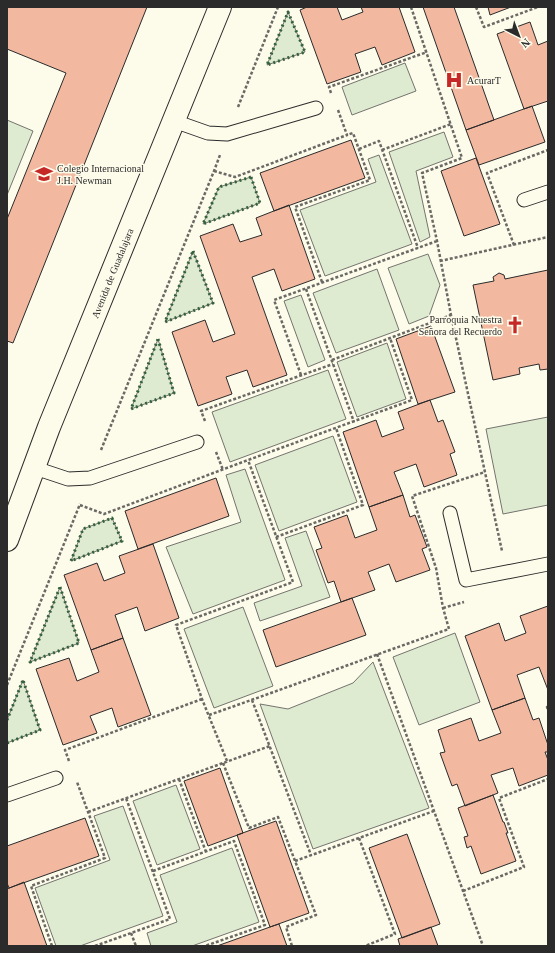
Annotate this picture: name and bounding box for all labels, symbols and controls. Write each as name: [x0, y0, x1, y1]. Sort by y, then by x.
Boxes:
north arrow: [499, 16, 539, 56]
text: N: [519, 36, 533, 51]
hospital icon: AcurarT: [444, 70, 464, 90]
place label: AcurarT: [467, 75, 501, 86]
place label: Colegio Internacional J.H. Newman: [57, 163, 144, 186]
school or university icon: Colegio Internacional J.H. Newman: [34, 164, 54, 184]
street label: Avenida de Guadalajara: [89, 226, 136, 320]
place label: Parroquia Nuestra Señora del Recuerdo: [419, 314, 503, 337]
church icon: Parroquia Nuestra Señora del Recuerdo: [505, 315, 525, 335]

